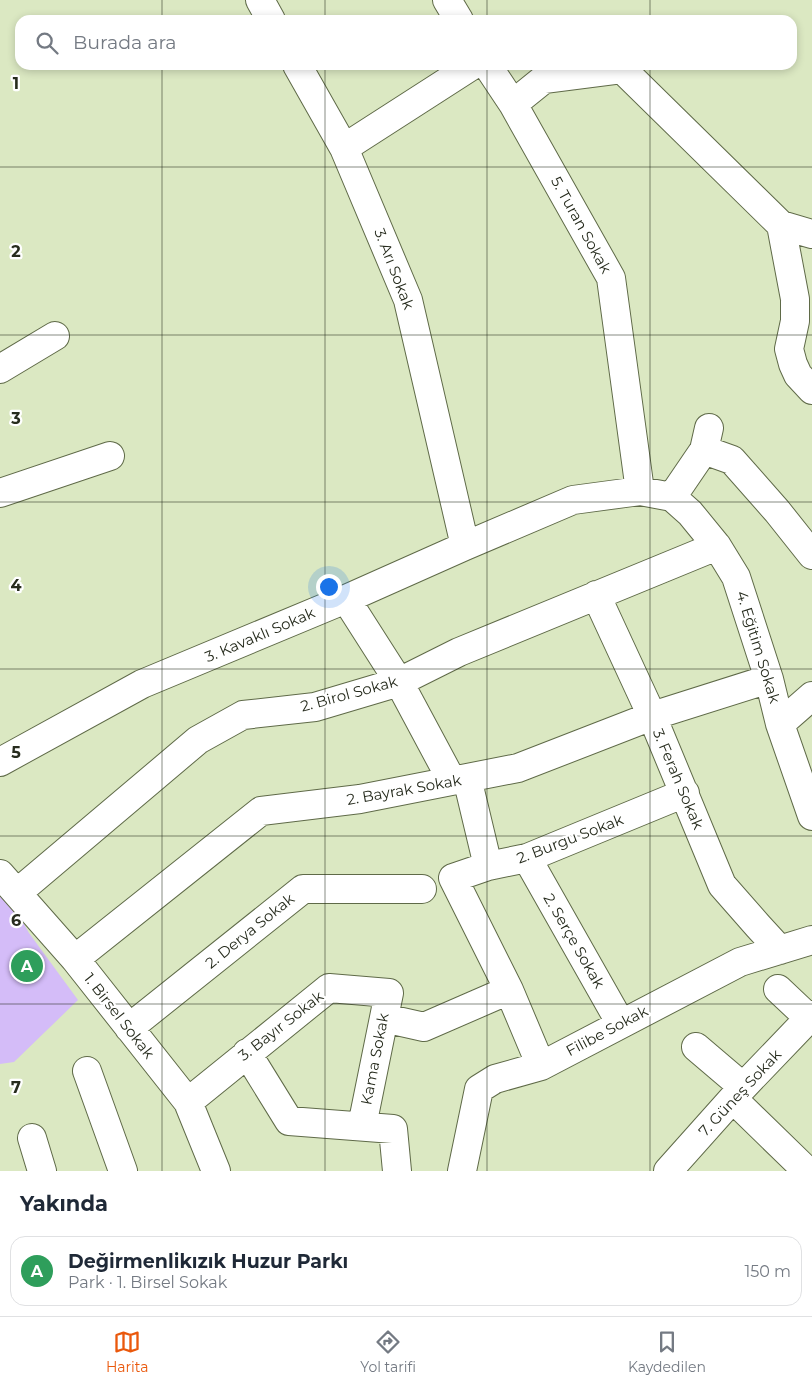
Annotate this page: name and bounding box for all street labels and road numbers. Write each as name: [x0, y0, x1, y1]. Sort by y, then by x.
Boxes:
street label: 5. Turan Sokak: [547, 173, 616, 276]
street label: 3. Arı Sokak: [370, 226, 419, 312]
street label: 4. Eğitim Sokak: [732, 588, 785, 705]
street label: 3. Kavaklı Sokak: [202, 603, 318, 666]
street label: 2. Birol Sokak: [298, 671, 399, 716]
street label: 3. Ferah Sokak: [649, 726, 708, 832]
street label: 2. Bayrak Sokak: [345, 770, 463, 809]
street label: 2. Burgu Sokak: [514, 809, 626, 868]
street label: 2. Derya Sokak: [201, 889, 298, 972]
street label: 2. Serçe Sokak: [540, 890, 609, 992]
street label: 1. Birsel Sokak: [80, 969, 159, 1062]
street label: 3. Bayır Sokak: [234, 986, 327, 1065]
street label: Filibe Sokak: [563, 1001, 651, 1060]
street label: Kama Sokak: [356, 1011, 393, 1107]
street label: 7. Güneş Sokak: [694, 1045, 785, 1140]

